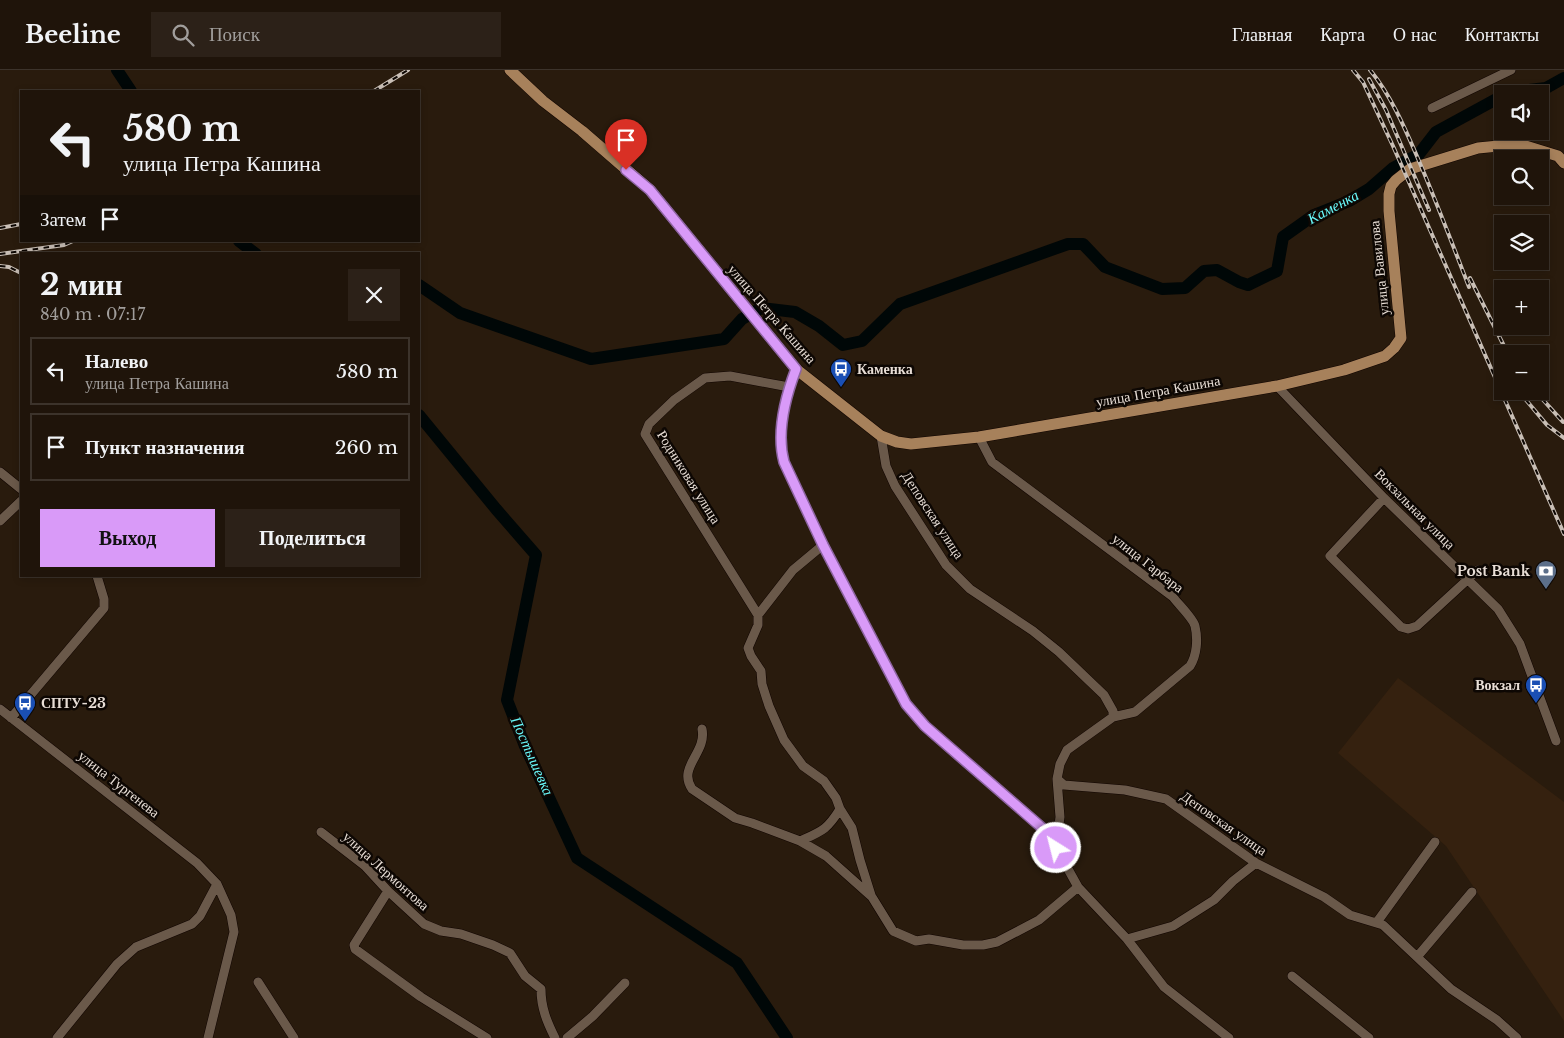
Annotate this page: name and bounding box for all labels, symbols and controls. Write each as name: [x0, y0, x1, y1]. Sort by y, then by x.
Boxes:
search box: [151, 12, 501, 57]
text: Beeline: [25, 20, 121, 49]
icon: search: [169, 21, 197, 49]
text: Поиск: [209, 23, 260, 46]
text: Главная: [1232, 24, 1292, 46]
text: Карта: [1320, 24, 1365, 46]
text: О нас: [1393, 24, 1437, 46]
text: Контакты: [1465, 24, 1539, 46]
map controls: [1494, 85, 1549, 400]
button: sound: [1494, 85, 1549, 140]
text: 580 m: [123, 107, 241, 150]
icon: left: [40, 110, 105, 175]
pin: [605, 119, 647, 170]
icon: arrive: [612, 126, 640, 154]
text: улица Петра Кашина: [123, 150, 321, 177]
button: search: [1494, 150, 1549, 205]
water label: Каменка: [1303, 185, 1362, 228]
icon: arrive: [96, 205, 124, 233]
text: Затем: [40, 208, 86, 231]
button: layers: [1494, 215, 1549, 270]
street label: улица Вавилова: [1365, 219, 1393, 316]
street label: улица Петра Кашина: [724, 261, 821, 368]
text: 2 мин: [40, 266, 123, 303]
button: close: [348, 269, 400, 321]
button: +: [1494, 280, 1549, 335]
text: 840 m · 07:17: [40, 304, 145, 324]
button: −: [1494, 345, 1549, 400]
text: Налево: [85, 350, 148, 373]
icon: left: [42, 357, 70, 385]
bus stop icon: Каменка: [829, 357, 853, 388]
text: 580 m: [336, 360, 398, 383]
place label: Каменка: [857, 360, 913, 378]
street label: улица Петра Кашина: [1095, 371, 1222, 411]
text: улица Петра Кашина: [85, 373, 229, 393]
street label: Родниковая улица: [653, 427, 725, 528]
icon: arrive: [42, 433, 70, 461]
text: Пункт назначения: [85, 436, 245, 459]
text: 260 m: [335, 436, 398, 459]
street label: Вокзальная улица: [1371, 465, 1460, 554]
street label: Деповская улица: [898, 468, 968, 563]
button: Выход: [40, 509, 215, 567]
button: Поделиться: [225, 509, 400, 567]
street label: улица Гарбара: [1109, 529, 1188, 597]
bank icon: Post Bank: [1534, 559, 1558, 590]
place label: Post Bank: [1457, 562, 1531, 580]
bus stop icon: Вокзал: [1524, 673, 1548, 704]
place label: Вокзал: [1475, 676, 1520, 694]
bus stop icon: СПТУ-23: [13, 691, 37, 722]
place label: СПТУ-23: [41, 694, 106, 712]
water label: Постышевка: [506, 712, 558, 798]
street label: улица Тургенева: [75, 747, 164, 822]
street label: Деповская улица: [1177, 787, 1271, 860]
position arrow: [1029, 821, 1081, 873]
street label: улица Лермонтова: [339, 828, 433, 915]

